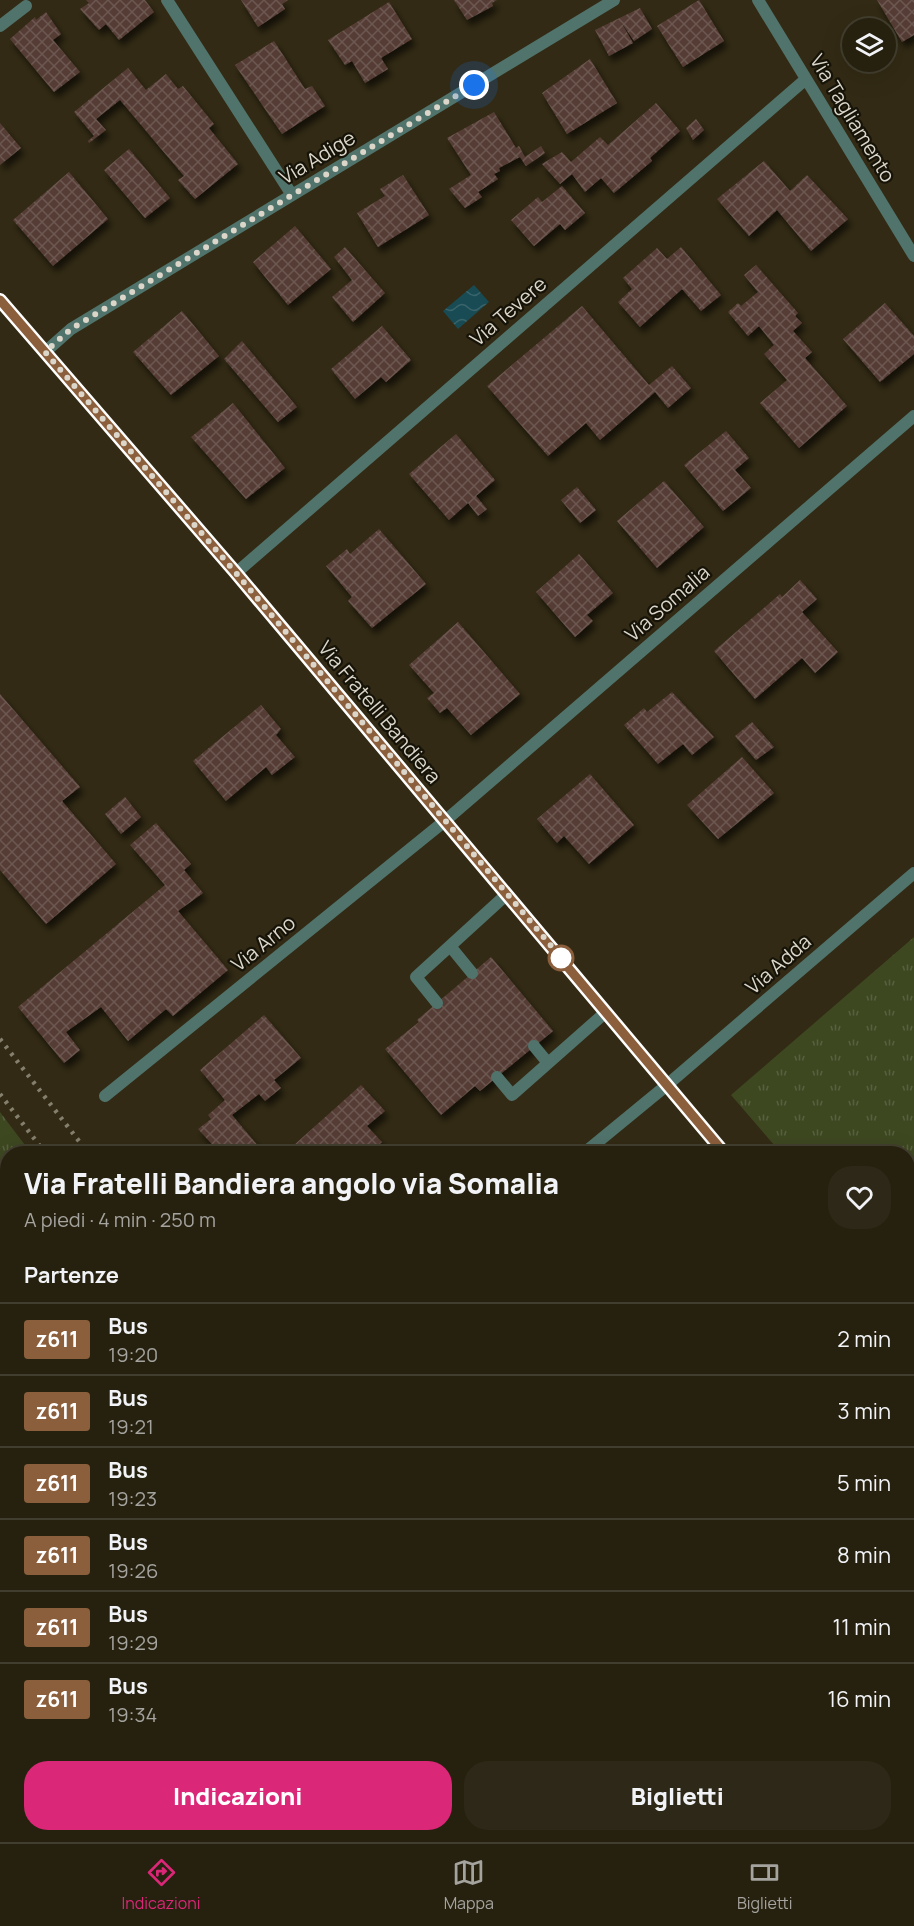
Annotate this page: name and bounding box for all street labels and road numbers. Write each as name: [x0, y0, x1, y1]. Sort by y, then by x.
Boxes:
street label: Via Tagliamento: [804, 49, 902, 187]
street label: Via Adige: [274, 124, 360, 190]
street label: Via Tevere: [464, 270, 552, 352]
street label: Via Somalia: [619, 559, 715, 647]
street label: Via Fratelli Bandiera: [312, 635, 448, 789]
street label: Via Arno: [225, 909, 301, 977]
street label: Via Adda: [739, 928, 817, 1000]

